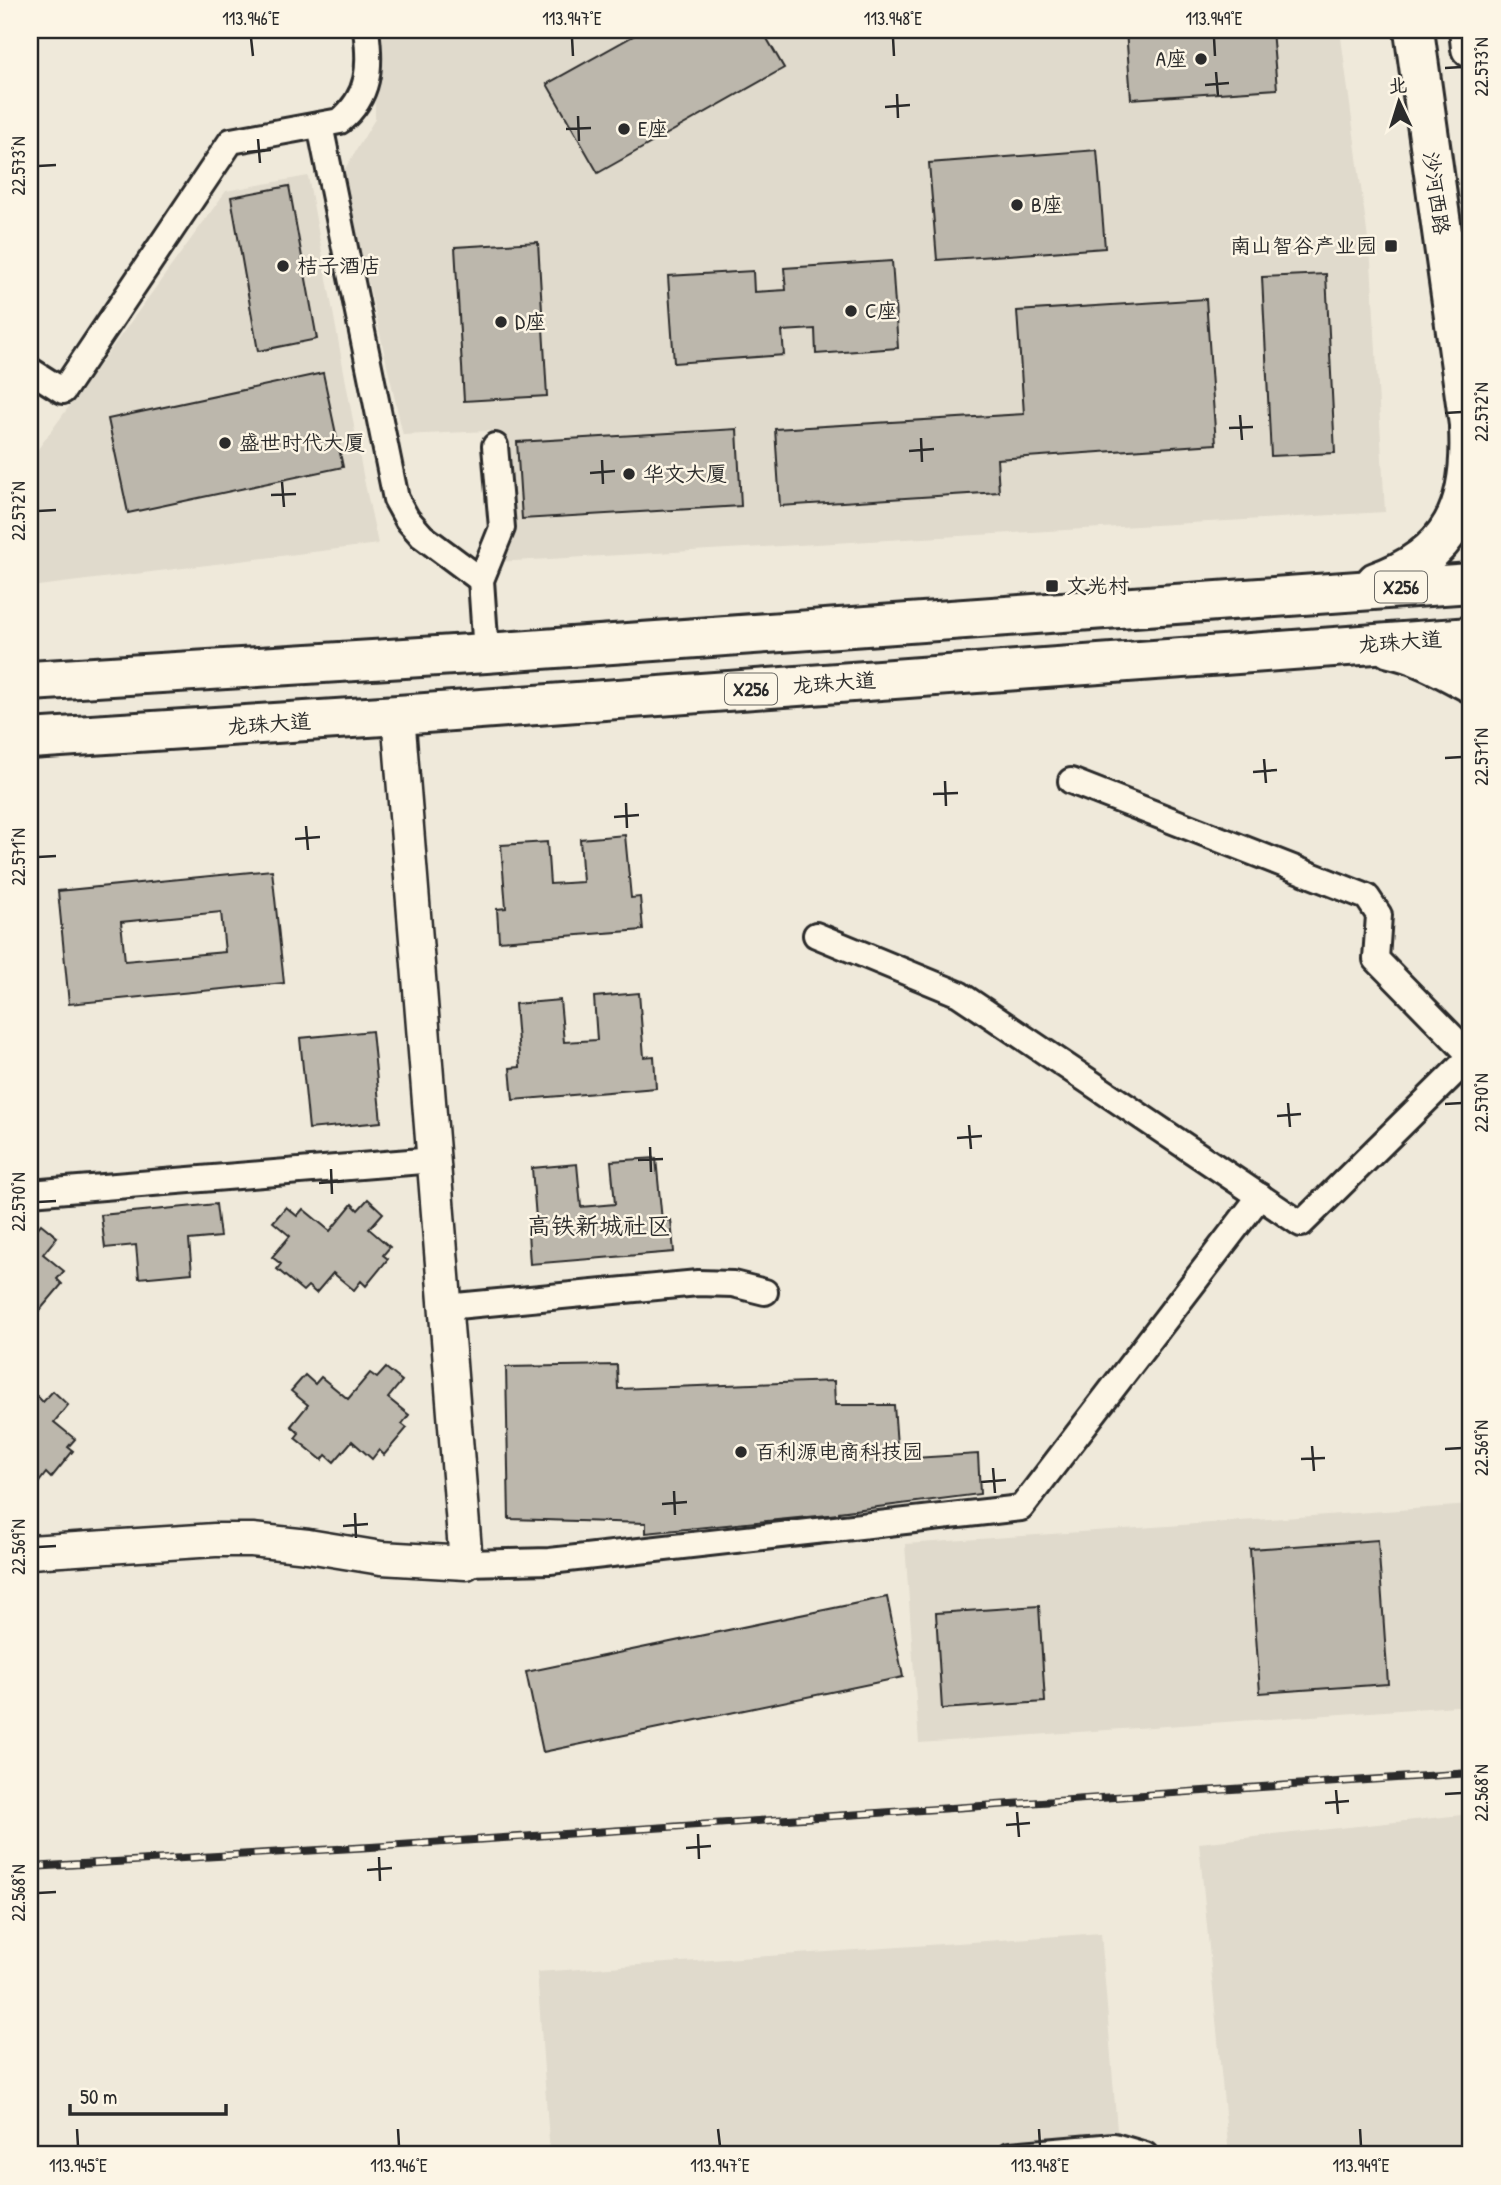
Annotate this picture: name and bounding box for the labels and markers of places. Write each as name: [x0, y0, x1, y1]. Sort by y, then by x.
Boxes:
place label: A座: [1156, 44, 1187, 73]
marker: A座: [1193, 51, 1209, 67]
place label: E座: [638, 114, 668, 143]
marker: E座: [616, 121, 632, 137]
place label: B座: [1031, 190, 1063, 219]
marker: B座: [1009, 197, 1025, 213]
place label: 南山智谷产业园: [1230, 231, 1377, 260]
marker: 南山智谷产业园: [1383, 238, 1399, 254]
place label: 桔子酒店: [297, 251, 381, 280]
marker: 桔子酒店: [275, 258, 291, 274]
place label: C座: [865, 296, 898, 325]
marker: C座: [843, 303, 859, 319]
place label: D座: [515, 307, 546, 336]
marker: D座: [493, 314, 509, 330]
place label: 盛世时代大厦: [239, 428, 365, 457]
marker: 盛世时代大厦: [217, 435, 233, 451]
place label: 华文大厦: [643, 459, 727, 488]
marker: 华文大厦: [621, 466, 637, 482]
place label: 文光村: [1066, 571, 1129, 600]
marker: 文光村: [1044, 578, 1060, 594]
place label: 百利源电商科技园: [755, 1437, 923, 1466]
marker: 百利源电商科技园: [733, 1444, 749, 1460]

